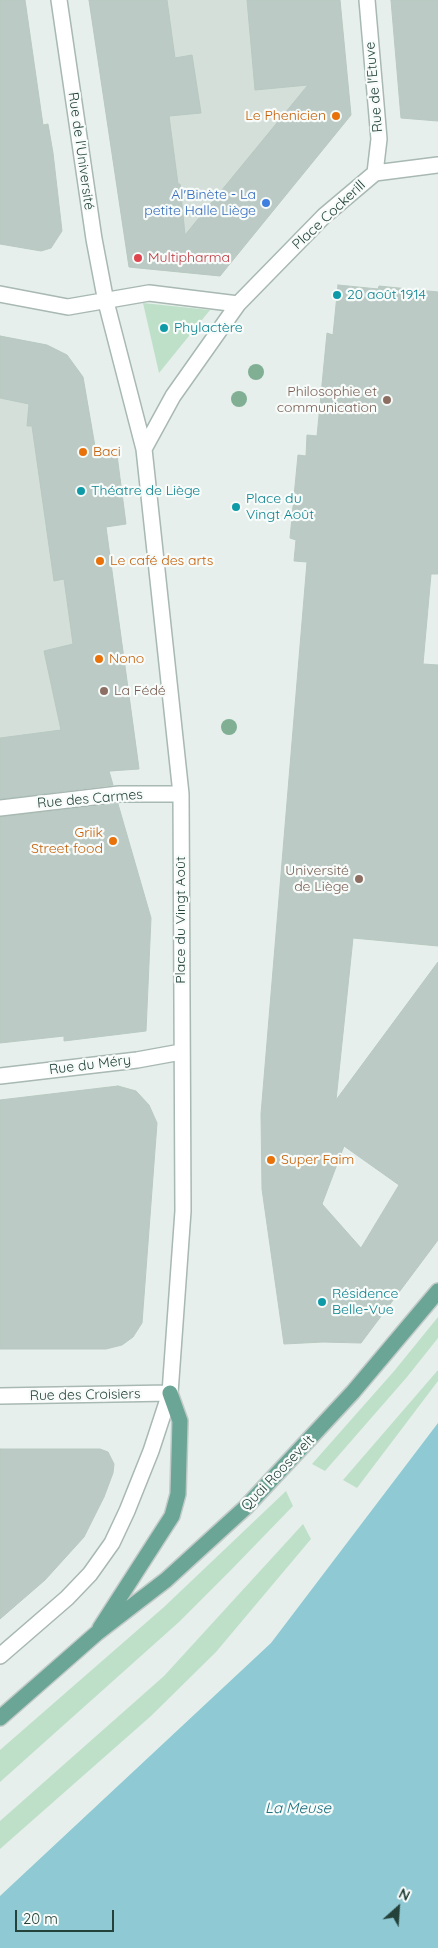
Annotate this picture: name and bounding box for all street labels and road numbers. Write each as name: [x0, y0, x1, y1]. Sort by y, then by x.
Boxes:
street label: Rue de l'Etuve: [362, 41, 386, 133]
street label: Rue de l'Université: [64, 91, 98, 211]
street label: Place Cockerill: [289, 177, 369, 253]
street label: Rue des Carmes: [36, 786, 144, 812]
street label: Place du Vingt Août: [173, 856, 189, 984]
street label: Rue du Méry: [48, 1052, 132, 1078]
street label: Rue des Croisiers: [29, 1386, 141, 1404]
street label: Quai Roosevelt: [238, 1432, 318, 1514]

